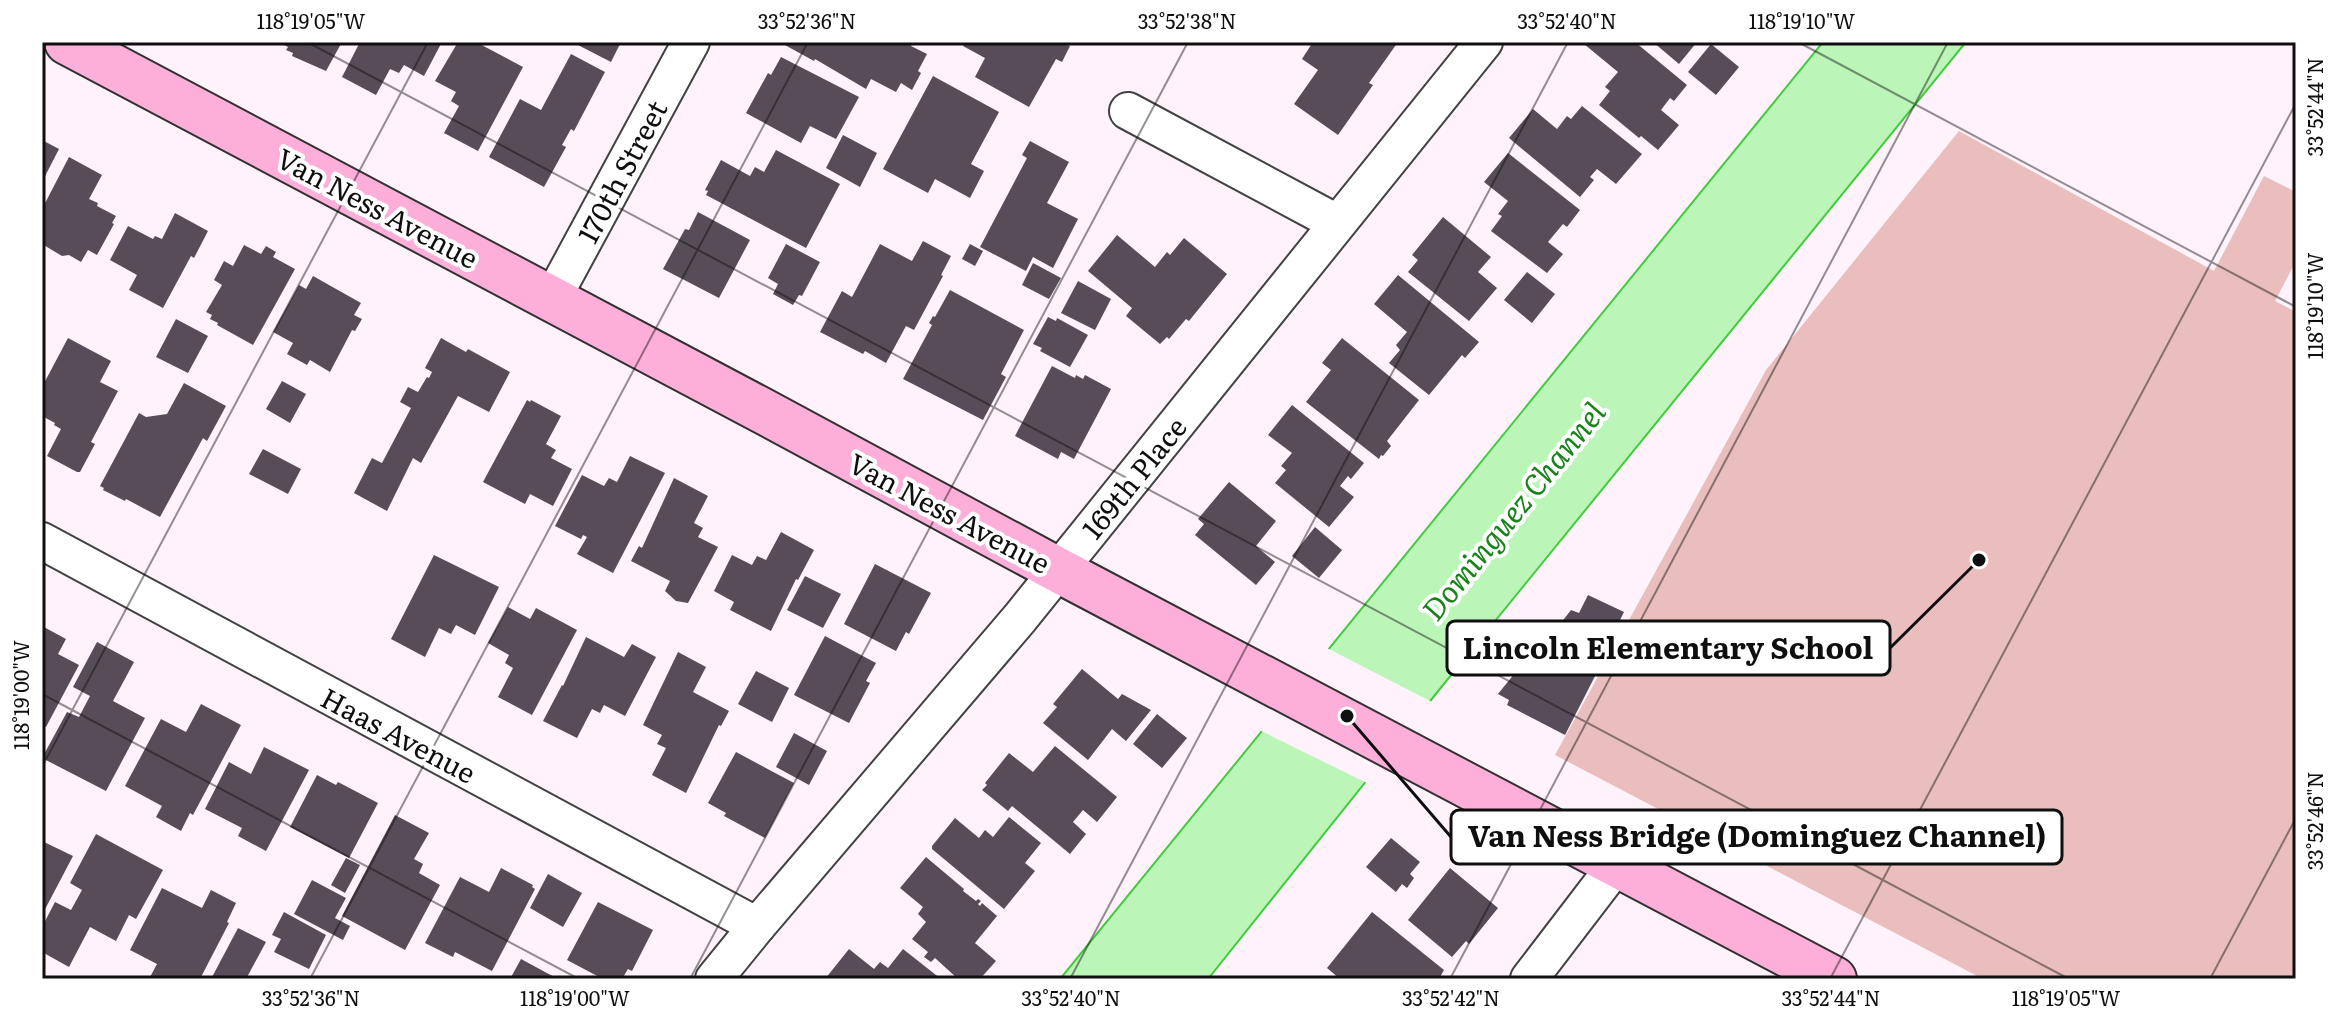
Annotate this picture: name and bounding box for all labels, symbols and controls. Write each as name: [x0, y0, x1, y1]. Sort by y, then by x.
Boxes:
text: 118°19'05"W: [257, 5, 365, 35]
text: 33°52'36"N: [758, 5, 856, 35]
text: 33°52'38"N: [1138, 5, 1236, 35]
text: 33°52'40"N: [1517, 5, 1617, 35]
text: 118°19'10"W: [1749, 5, 1855, 35]
text: 33°52'44"N: [2299, 58, 2329, 156]
street label: 170th Street: [566, 91, 677, 250]
street label: Van Ness Avenue: [270, 136, 486, 278]
text: 118°19'10"W: [2299, 253, 2329, 359]
water label: Dominguez Channel: [1410, 391, 1614, 629]
street label: 169th Place: [1071, 407, 1195, 547]
street label: Van Ness Avenue: [842, 441, 1058, 583]
callout: Lincoln Elementary School: [1447, 621, 1890, 675]
text: Lincoln Elementary School: [1463, 624, 1874, 668]
text: 118°19'00"W: [5, 640, 35, 750]
street label: Haas Avenue: [314, 676, 484, 792]
text: 33°52'46"N: [2299, 772, 2329, 870]
callout: Van Ness Bridge (Dominguez Channel): [1451, 810, 2062, 864]
text: Van Ness Bridge (Dominguez Channel): [1468, 812, 2046, 856]
text: 33°52'36"N: [262, 982, 360, 1012]
text: 118°19'00"W: [520, 982, 630, 1012]
text: 33°52'40"N: [1021, 982, 1121, 1012]
text: 33°52'42"N: [1402, 982, 1500, 1012]
text: 33°52'44"N: [1782, 982, 1880, 1012]
text: 118°19'05"W: [2012, 982, 2120, 1012]

